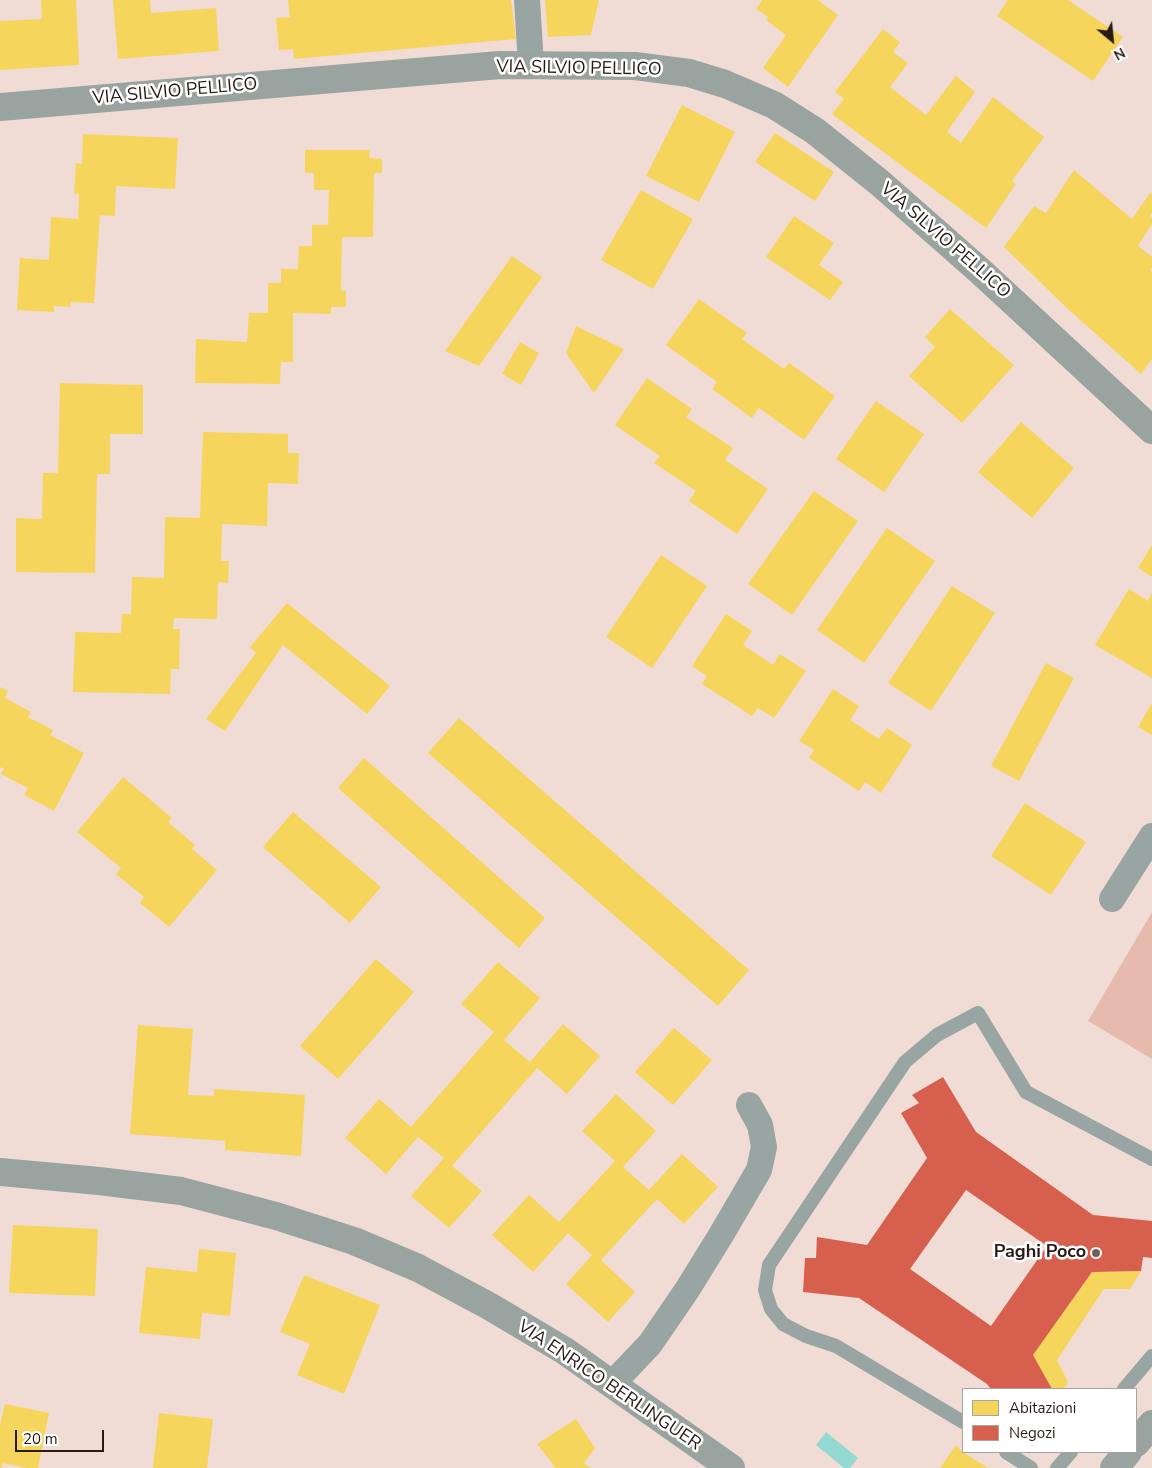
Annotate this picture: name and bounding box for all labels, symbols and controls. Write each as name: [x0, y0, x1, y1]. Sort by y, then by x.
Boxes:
north arrow: [1087, 15, 1137, 65]
text: N: [1110, 43, 1128, 65]
street label: VIA SILVIO PELLICO: [496, 57, 662, 81]
street label: VIA SILVIO PELLICO: [92, 74, 258, 110]
street label: VIA SILVIO PELLICO: [875, 179, 1015, 303]
place label: Paghi Poco: [994, 1242, 1086, 1264]
marker: Paghi Poco: [1090, 1247, 1102, 1259]
street label: VIA ENRICO BERLINGUER: [513, 1317, 705, 1455]
legend: [962, 1388, 1137, 1453]
text: Abitazioni: [1009, 1398, 1076, 1418]
scale bar: [18, 1420, 106, 1452]
text: Negozi: [1009, 1423, 1056, 1443]
text: 20 m: [23, 1429, 58, 1449]

